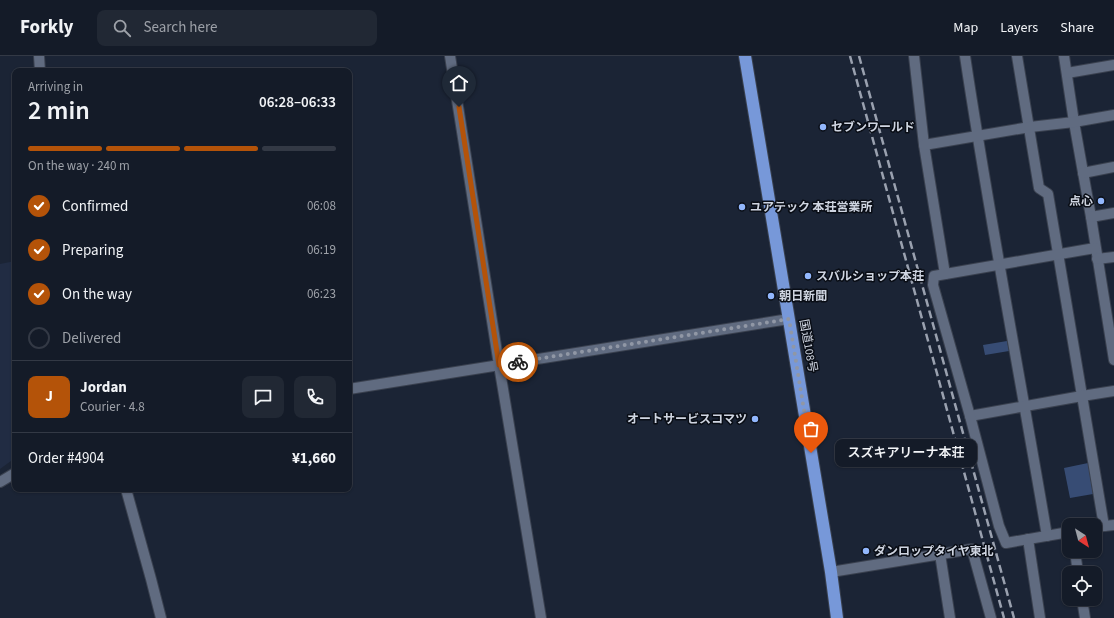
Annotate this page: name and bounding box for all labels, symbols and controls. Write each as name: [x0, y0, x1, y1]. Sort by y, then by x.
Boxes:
search box: [97, 10, 377, 46]
text: Forkly: [20, 14, 73, 41]
icon: search: [111, 17, 133, 39]
text: Search here: [143, 17, 217, 38]
text: Map: [953, 18, 978, 38]
text: Layers: [1000, 18, 1038, 38]
text: Share: [1060, 18, 1094, 38]
pin: [442, 66, 476, 107]
icon: home: [448, 72, 470, 94]
text: Arriving in: [28, 78, 83, 96]
text: 2 min: [28, 92, 90, 129]
text: 06:28–06:33: [259, 92, 336, 113]
place label: セブンワールド: [831, 119, 915, 136]
marker: セブンワールド: [818, 122, 828, 132]
text: On the way · 240 m: [28, 157, 130, 175]
place label: 点心: [1069, 193, 1093, 210]
icon: check: [28, 195, 50, 217]
text: Confirmed: [62, 196, 128, 217]
marker: 点心: [1096, 196, 1106, 206]
text: 06:08: [307, 197, 336, 215]
place label: ユアテック 本荘営業所: [750, 199, 872, 216]
marker: ユアテック 本荘営業所: [737, 202, 747, 212]
icon: check: [28, 239, 50, 261]
text: Preparing: [62, 240, 123, 261]
text: 06:19: [307, 241, 336, 259]
place label: スバルショップ本荘: [816, 268, 924, 285]
marker: スバルショップ本荘: [803, 271, 813, 281]
icon: check: [28, 283, 50, 305]
text: On the way: [62, 284, 132, 305]
text: 06:23: [307, 285, 336, 303]
place label: 朝日新聞: [779, 288, 827, 305]
marker: 朝日新聞: [766, 291, 776, 301]
street label: 国道108号: [795, 318, 821, 374]
text: Delivered: [62, 328, 121, 349]
courier: [498, 342, 538, 382]
icon: bike: [507, 351, 529, 373]
button: chat: [242, 376, 284, 418]
button: phone: [294, 376, 336, 418]
text: Jordan: [80, 377, 127, 398]
text: J: [45, 386, 53, 407]
text: Courier · 4.8: [80, 398, 145, 416]
place label: オートサービスコマツ: [627, 411, 747, 428]
pin: [794, 412, 828, 453]
marker: オートサービスコマツ: [750, 414, 760, 424]
icon: bag: [800, 418, 822, 440]
callout: スズキアリーナ本荘: [835, 439, 977, 467]
text: スズキアリーナ本荘: [847, 444, 965, 462]
text: Order #4904: [28, 448, 104, 469]
text: ¥1,660: [292, 448, 336, 469]
north arrow: [1062, 518, 1102, 558]
map controls: [1062, 518, 1102, 606]
place label: ダンロップタイヤ東北: [874, 543, 994, 560]
marker: ダンロップタイヤ東北: [861, 546, 871, 556]
button: locate: [1062, 566, 1102, 606]

